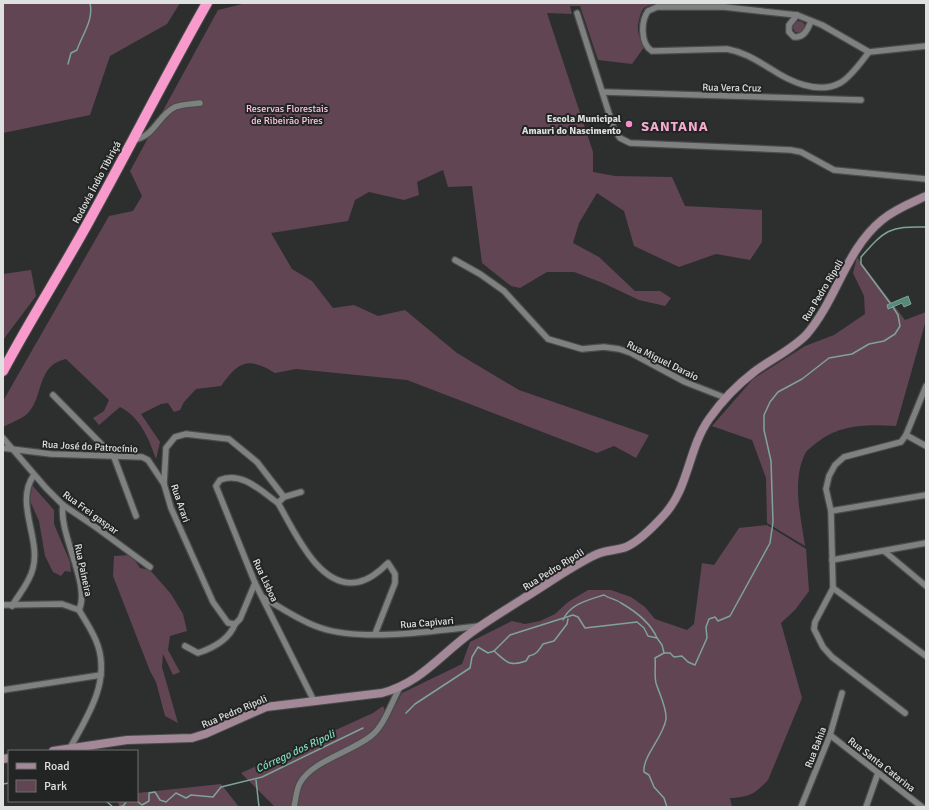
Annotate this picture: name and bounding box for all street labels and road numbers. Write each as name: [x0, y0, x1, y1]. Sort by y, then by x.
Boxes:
street label: Rua Vera Cruz: [702, 81, 762, 95]
street label: Rodovia Índio Tibiriçá: [69, 139, 124, 226]
street label: Rua Pedro Ripoli: [800, 257, 846, 324]
street label: Rua Miguel Daraio: [625, 338, 700, 383]
street label: Rua José do Patrocínio: [42, 438, 138, 456]
street label: Rua Arari: [168, 483, 192, 524]
street label: Rua Frei gaspar: [60, 489, 121, 537]
street label: Rua Paineira: [72, 543, 94, 598]
street label: Rua Pedro Ripoli: [521, 546, 586, 593]
street label: Rua Lisboa: [250, 557, 280, 604]
street label: Rua Capivari: [400, 615, 454, 631]
street label: Rua Pedro Ripoli: [200, 693, 269, 731]
street label: Rua Bahia: [803, 725, 829, 770]
street label: Rua Santa Catarina: [845, 735, 917, 795]

